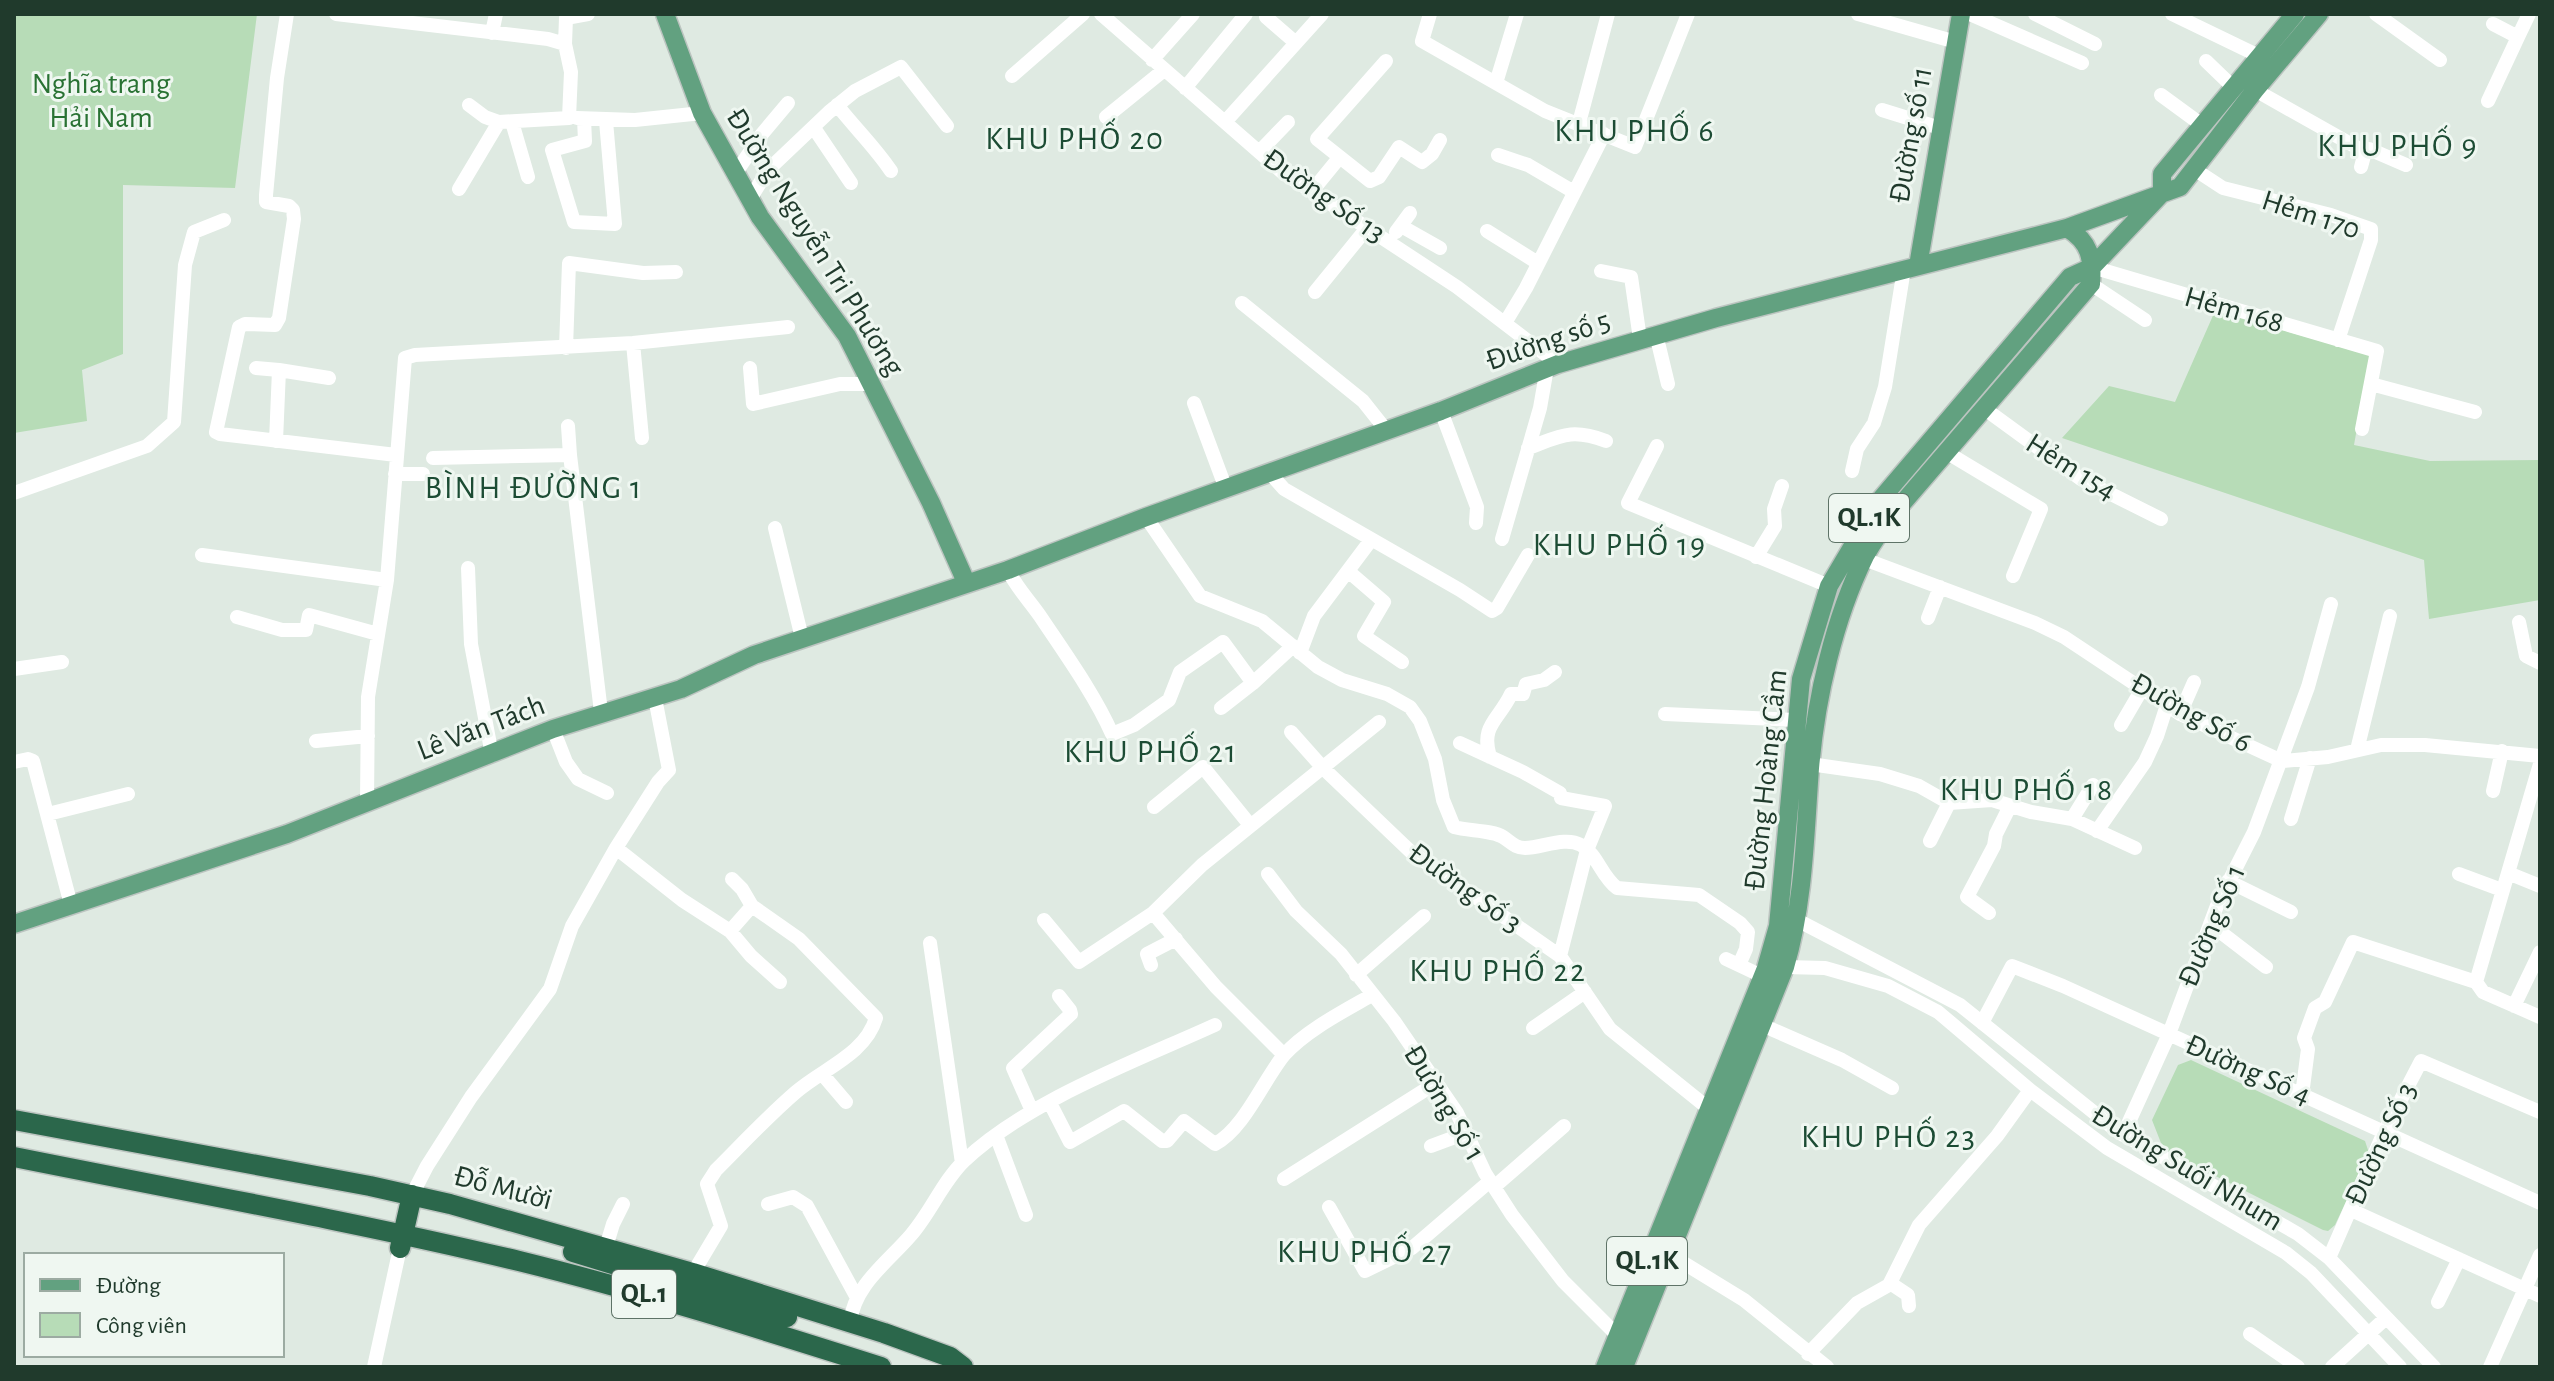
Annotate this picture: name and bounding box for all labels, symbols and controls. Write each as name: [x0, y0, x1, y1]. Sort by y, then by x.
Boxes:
street label: Đường số 11: [1884, 65, 1938, 205]
park label: Nghĩa trang Hải Nam: [32, 69, 171, 133]
street label: Đường Nguyễn Tri Phương: [720, 102, 911, 381]
district label: KHU PHỐ 6: [1554, 110, 1716, 147]
district label: KHU PHỐ 20: [985, 118, 1165, 155]
district label: KHU PHỐ 9: [2317, 125, 2479, 162]
street label: Đường Số 13: [1257, 143, 1391, 249]
street label: Hẻm 170: [2258, 185, 2364, 245]
street label: Hẻm 168: [2181, 282, 2287, 338]
street label: Đường số 5: [1482, 306, 1614, 376]
street label: Hẻm 154: [2021, 428, 2121, 506]
district label: BÌNH ĐƯỜNG 1: [425, 469, 643, 504]
road number: QL.1K: [1829, 494, 1909, 542]
district label: KHU PHỐ 19: [1533, 524, 1707, 561]
street label: Đường Hoàng Cầm: [1739, 668, 1793, 892]
street label: Đường Số 6: [2125, 668, 2257, 758]
street label: Lê Văn Tách: [413, 690, 549, 766]
district label: KHU PHỐ 21: [1064, 731, 1238, 768]
district label: KHU PHỐ 18: [1940, 769, 2114, 806]
street label: Đường Số 3: [1403, 837, 1527, 939]
street label: Đường Số 1: [2173, 861, 2251, 991]
district label: KHU PHỐ 22: [1409, 950, 1587, 987]
street label: Đường Số 4: [2181, 1029, 2315, 1111]
street label: Đường Số 1: [1398, 1040, 1490, 1166]
street label: Đường Số 3: [2340, 1078, 2422, 1210]
street label: Đường Suối Nhum: [2086, 1099, 2288, 1237]
district label: KHU PHỐ 23: [1801, 1116, 1977, 1153]
street label: Đỗ Mười: [450, 1159, 556, 1216]
district label: KHU PHỐ 27: [1277, 1231, 1453, 1268]
road number: QL.1K: [1607, 1237, 1687, 1285]
legend: [24, 1253, 284, 1357]
road number: QL.1: [612, 1270, 676, 1318]
text: Đường: [96, 1274, 161, 1298]
text: Công viên: [96, 1314, 187, 1338]

